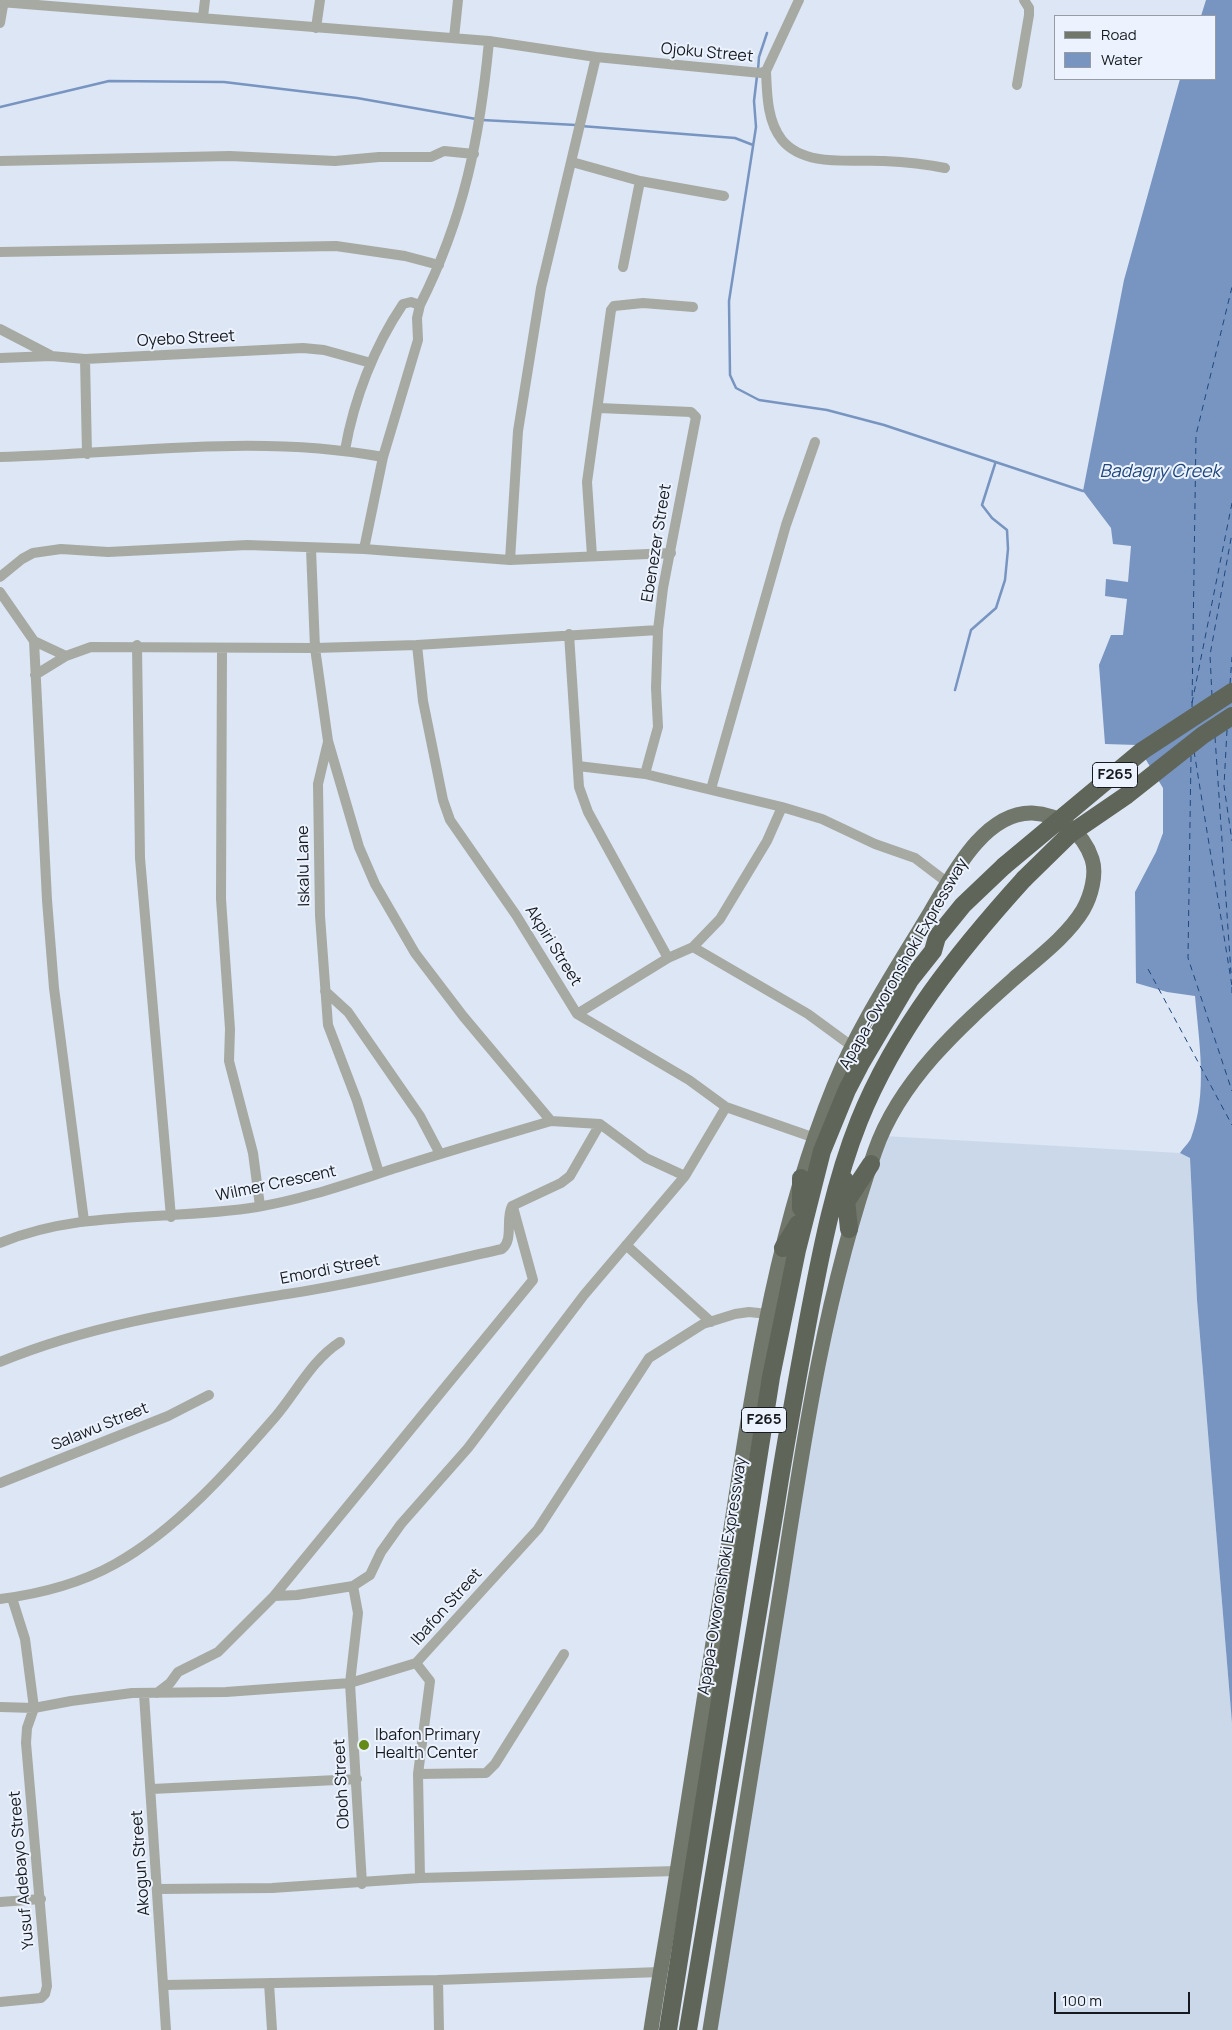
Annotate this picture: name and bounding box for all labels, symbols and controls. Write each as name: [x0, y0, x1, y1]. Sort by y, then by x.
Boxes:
legend: [1054, 15, 1217, 80]
text: Road: [1101, 24, 1137, 45]
street label: Ojoku Street: [660, 39, 754, 67]
text: Water: [1101, 49, 1143, 70]
street label: Oyebo Street: [136, 327, 236, 351]
water label: Badagry Creek: [1100, 461, 1220, 483]
street label: Ebenezer Street: [638, 482, 676, 604]
road number: F265: [1092, 762, 1138, 788]
street label: Iskalu Lane: [294, 825, 314, 907]
street label: Apapa-Oworonshoki Expressway: [836, 855, 972, 1073]
street label: Akpiri Street: [521, 902, 585, 990]
street label: Wilmer Crescent: [214, 1162, 338, 1206]
street label: Emordi Street: [279, 1251, 381, 1289]
street label: Salawu Street: [49, 1399, 151, 1455]
road number: F265: [742, 1408, 786, 1432]
street label: Apapa-Oworonshoki Expressway: [695, 1456, 751, 1696]
street label: Ibafon Street: [408, 1565, 486, 1649]
place label: Ibafon Primary Health Center: [375, 1726, 480, 1764]
street label: Oboh Street: [330, 1738, 354, 1830]
marker: Ibafon Primary Health Center: [357, 1738, 371, 1752]
street label: Yusuf Adebayo Street: [6, 1790, 38, 1950]
street label: Akogun Street: [128, 1809, 154, 1917]
scale bar: [1057, 1982, 1193, 2014]
text: 100 m: [1062, 1990, 1102, 2011]

